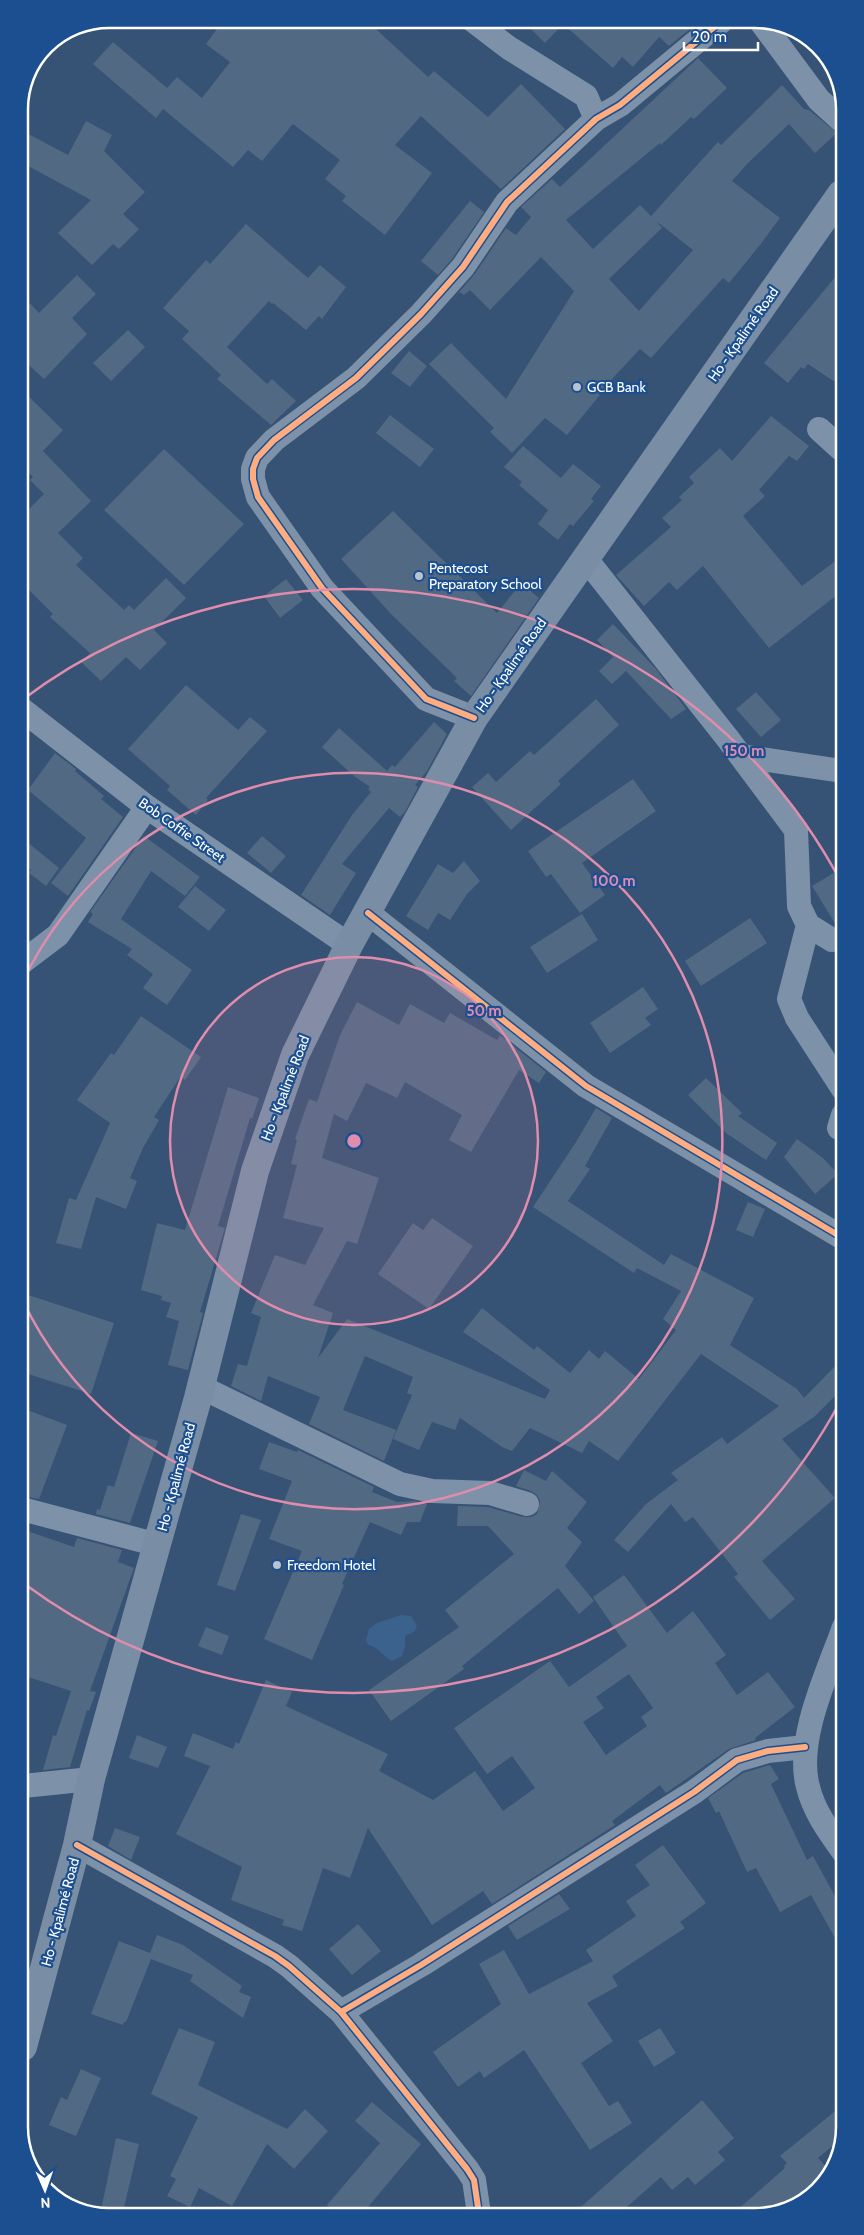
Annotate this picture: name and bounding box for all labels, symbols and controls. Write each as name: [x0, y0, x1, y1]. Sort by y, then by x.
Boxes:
scale bar: [684, 20, 758, 52]
text: 20 m: [692, 28, 727, 46]
street label: Ho - Kpalimé Road: [704, 283, 782, 385]
place label: GCB Bank: [587, 378, 646, 396]
marker: GCB Bank: [571, 381, 583, 393]
place label: Pentecost Preparatory School: [429, 559, 542, 593]
marker: Pentecost Preparatory School: [413, 570, 425, 582]
street label: Ho - Kpalimé Road: [472, 614, 550, 716]
text: 150 m: [724, 742, 764, 760]
street label: Bob Coffie Street: [135, 793, 229, 867]
text: 100 m: [592, 872, 636, 890]
text: 50 m: [466, 1002, 502, 1020]
street label: Ho - Kpalimé Road: [257, 1033, 313, 1143]
centre of rings: [345, 1132, 363, 1150]
street label: Ho - Kpalimé Road: [153, 1421, 199, 1533]
place label: Freedom Hotel: [287, 1556, 376, 1574]
marker: Freedom Hotel: [271, 1559, 283, 1571]
street label: Ho - Kpalimé Road: [37, 1856, 83, 1968]
north arrow: [20, 2165, 70, 2215]
text: N: [40, 2194, 51, 2212]

